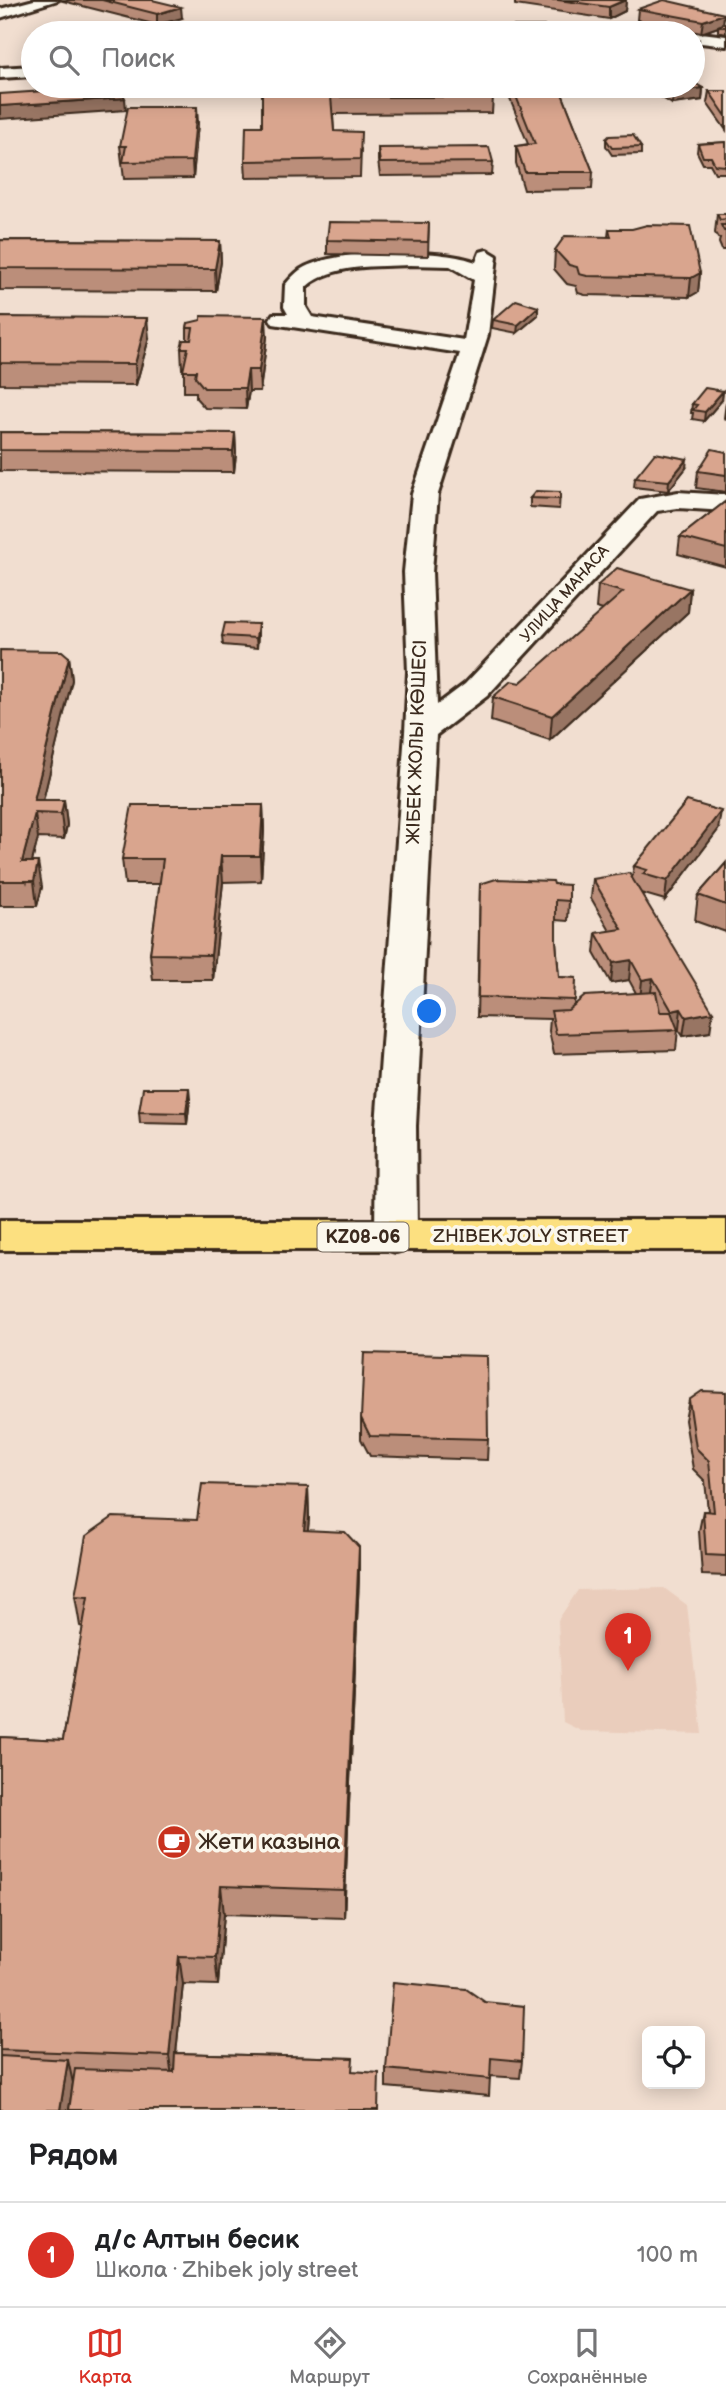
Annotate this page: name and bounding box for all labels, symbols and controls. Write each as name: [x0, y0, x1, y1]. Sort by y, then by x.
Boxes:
search box: [21, 21, 705, 98]
icon: search: [45, 41, 83, 79]
text: Поиск: [101, 44, 175, 75]
street label: УЛИЦА МАНАСА: [516, 541, 614, 646]
street label: ЖІБЕК ЖОЛЫ КӨШЕСІ: [402, 639, 432, 845]
your location: [412, 994, 446, 1028]
road number: KZ08-06: [318, 1222, 408, 1252]
street label: ZHIBEK JOLY STREET: [432, 1225, 629, 1248]
pin: 1: [605, 1613, 651, 1671]
cafe icon: Жети казына: [155, 1823, 193, 1861]
place label: Жети казына: [198, 1828, 341, 1856]
map controls: [642, 2026, 705, 2089]
button: locate: [642, 2026, 705, 2089]
text: Рядом: [28, 2138, 118, 2174]
text: д/с Алтын бесик: [95, 2225, 299, 2256]
text: 1: [46, 2241, 56, 2269]
text: 100 m: [637, 2241, 698, 2269]
text: Школа · Zhibek joly street: [95, 2256, 358, 2284]
tab: Карта: [79, 2324, 132, 2389]
tab: Маршрут: [289, 2324, 370, 2389]
tab: Сохранённые: [527, 2324, 647, 2389]

